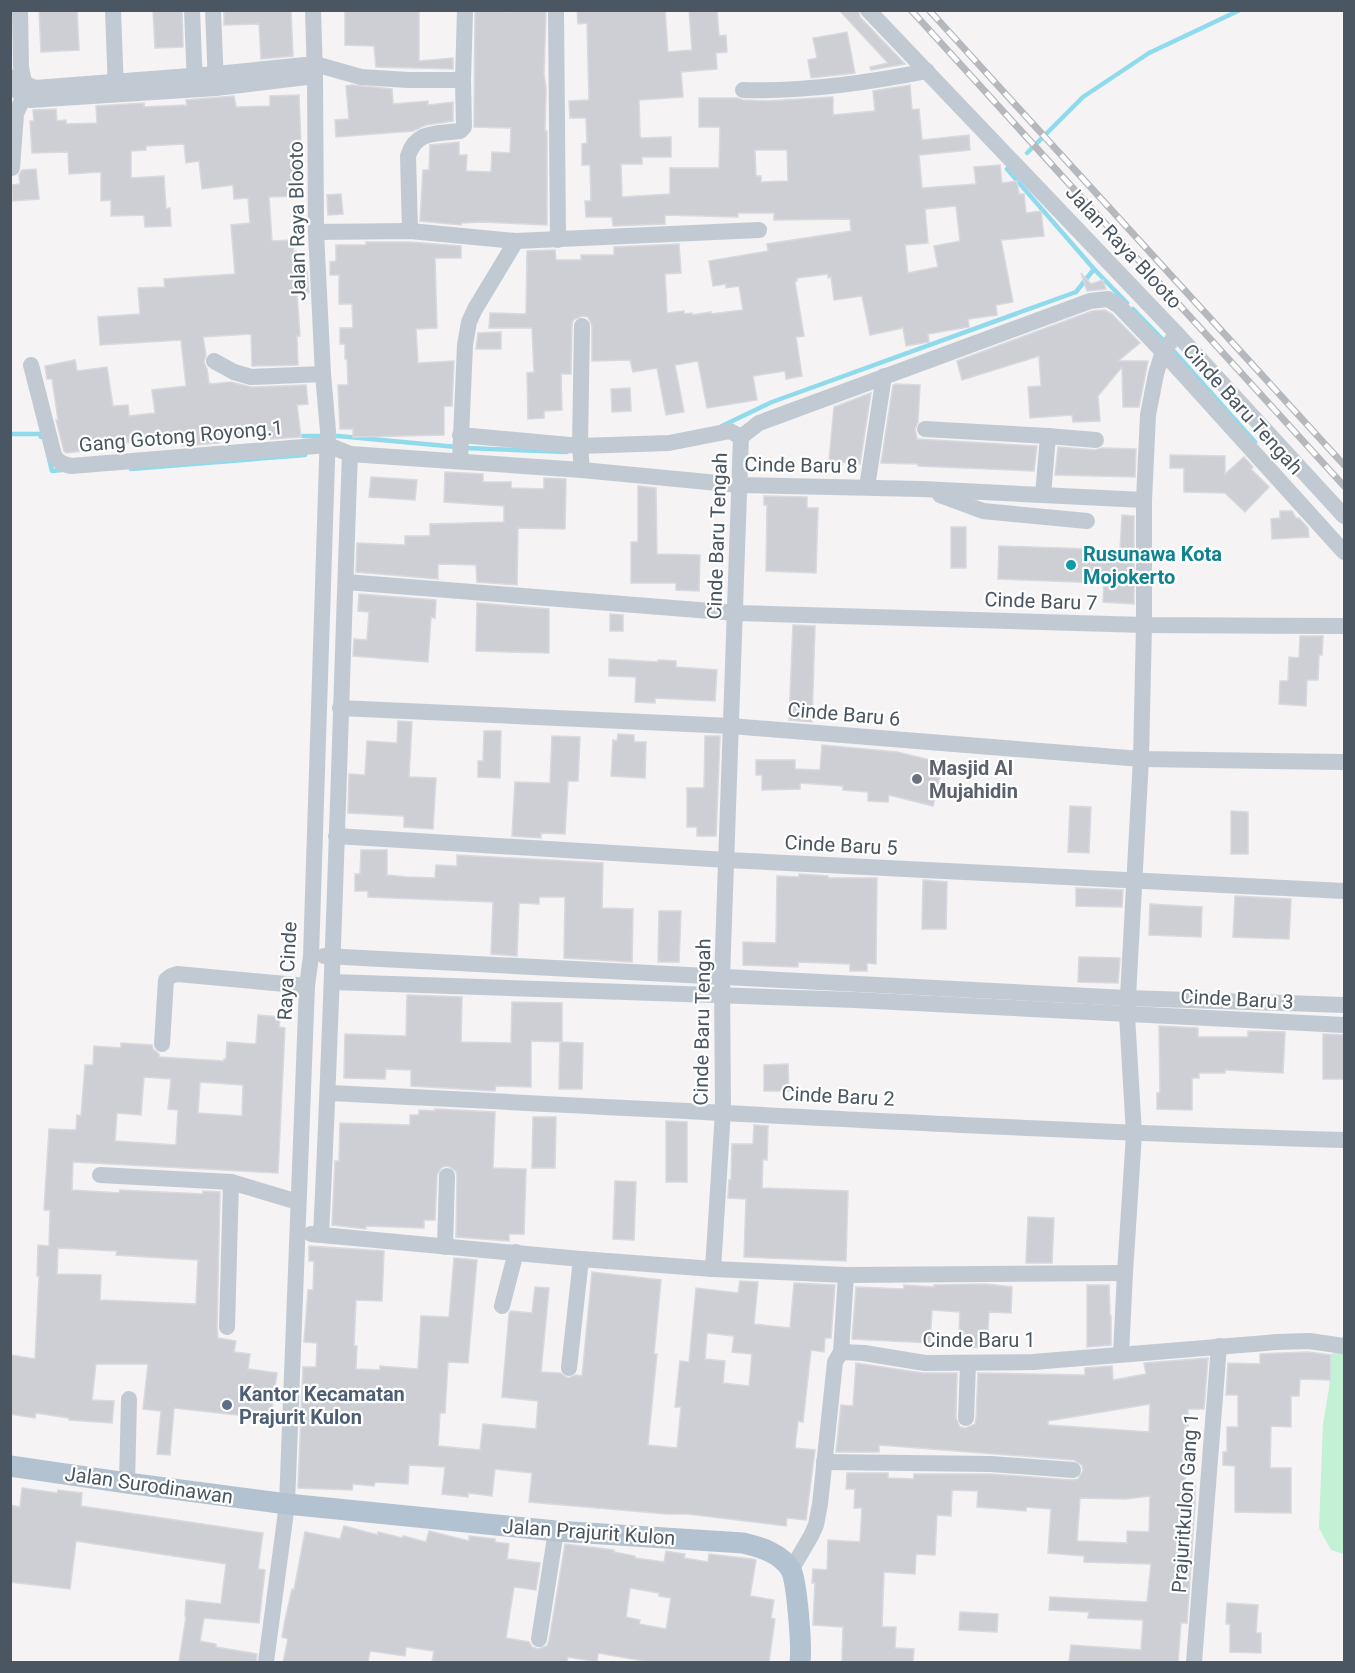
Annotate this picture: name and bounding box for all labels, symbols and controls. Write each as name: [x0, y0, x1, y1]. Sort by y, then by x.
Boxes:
street label: Jalan Raya Blooto: [284, 141, 310, 301]
street label: Jalan Raya Blooto: [1061, 180, 1187, 314]
street label: Cinde Baru Tengah: [1178, 339, 1308, 479]
street label: Gang Gotong Royong.1: [78, 415, 284, 457]
street label: Cinde Baru Tengah: [702, 452, 732, 620]
street label: Cinde Baru 8: [744, 452, 858, 478]
place label: Rusunawa Kota Mojokerto: [1083, 542, 1222, 589]
marker: Rusunawa Kota Mojokerto: [1064, 558, 1078, 572]
street label: Cinde Baru 7: [984, 587, 1098, 615]
street label: Cinde Baru 6: [787, 697, 901, 731]
place label: Masjid Al Mujahidin: [929, 756, 1018, 803]
marker: Masjid Al Mujahidin: [910, 772, 924, 786]
street label: Cinde Baru 5: [784, 830, 898, 860]
street label: Raya Cinde: [272, 921, 302, 1021]
street label: Cinde Baru Tengah: [689, 938, 715, 1106]
street label: Cinde Baru 3: [1180, 984, 1294, 1014]
street label: Cinde Baru 2: [781, 1081, 895, 1111]
street label: Cinde Baru 1: [922, 1328, 1036, 1352]
place label: Kantor Kecamatan Prajurit Kulon: [239, 1382, 405, 1429]
marker: Kantor Kecamatan Prajurit Kulon: [220, 1398, 234, 1412]
street label: Prajuritkulon Gang 1: [1167, 1412, 1203, 1594]
street label: Jalan Surodinawan: [63, 1461, 235, 1509]
street label: Jalan Prajurit Kulon: [502, 1514, 676, 1550]

